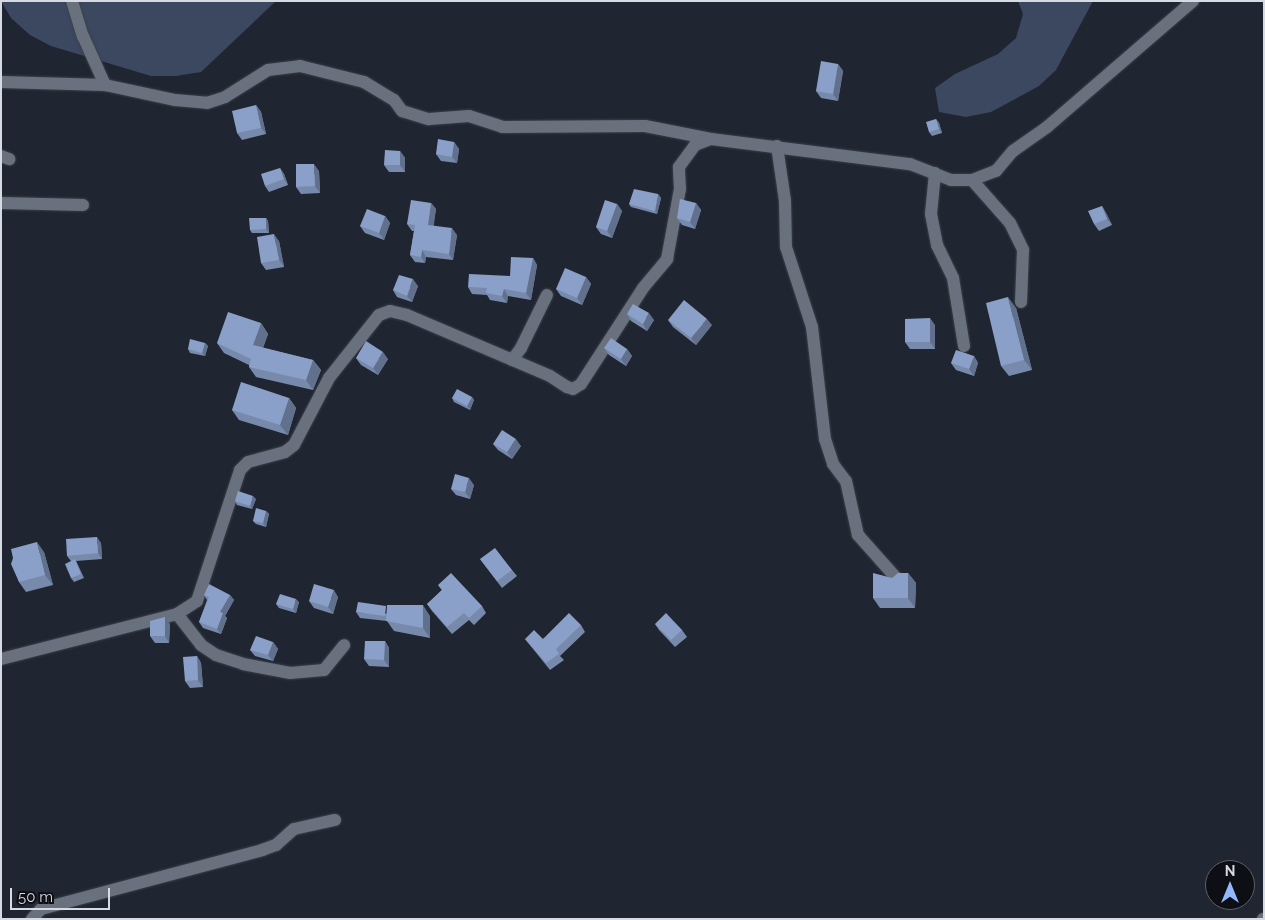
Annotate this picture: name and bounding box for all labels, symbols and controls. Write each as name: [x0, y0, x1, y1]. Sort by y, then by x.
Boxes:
north arrow: [1205, 860, 1255, 910]
text: N: [1225, 863, 1235, 879]
scale bar: [12, 878, 112, 910]
text: 50 m: [18, 888, 53, 906]

